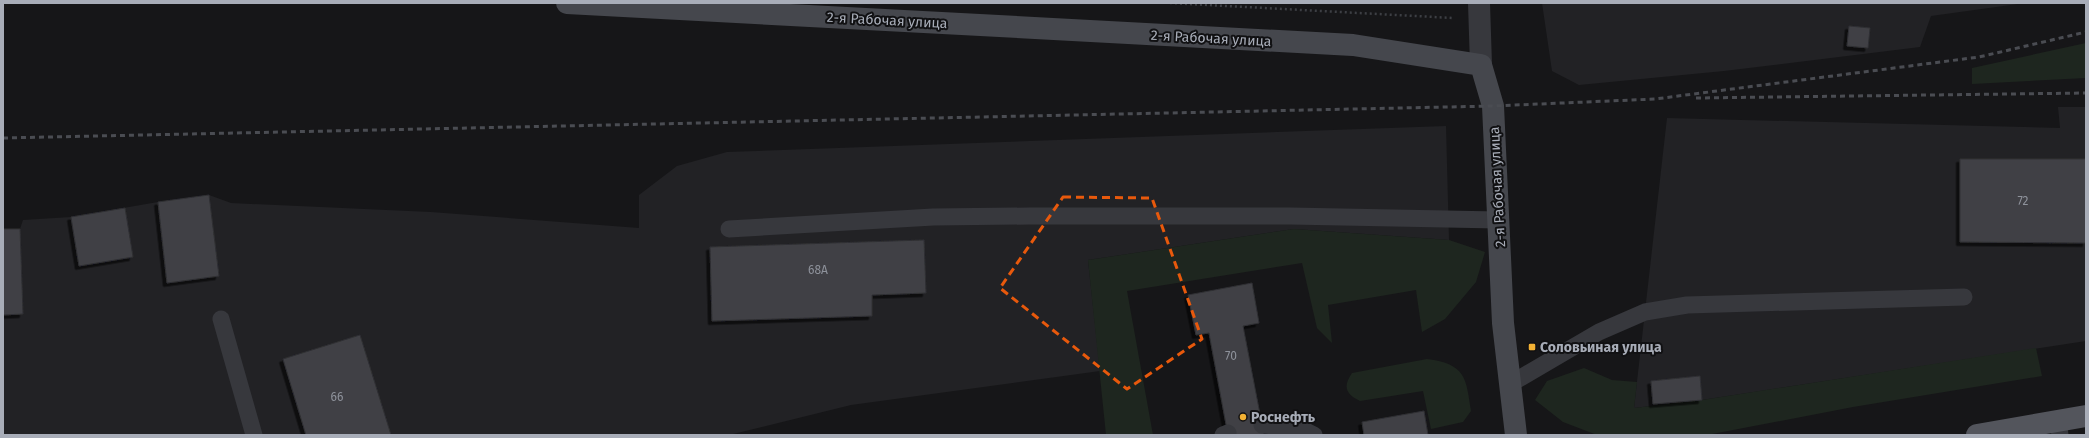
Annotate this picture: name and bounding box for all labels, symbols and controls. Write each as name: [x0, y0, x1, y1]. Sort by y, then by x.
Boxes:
street label: 2-я Рабочая улица: [826, 9, 948, 32]
street label: 2-я Рабочая улица: [1150, 27, 1272, 50]
street label: 2-я Рабочая улица: [1486, 126, 1509, 248]
house number: 72: [2017, 194, 2029, 208]
house number: 68А: [808, 263, 828, 277]
place label: Соловьиная улица: [1540, 339, 1662, 356]
marker: Соловьиная улица: [1527, 342, 1537, 352]
house number: 70: [1225, 349, 1237, 363]
house number: 66: [331, 390, 343, 404]
place label: Роснефть: [1251, 409, 1316, 426]
marker: Роснефть: [1238, 412, 1248, 422]

